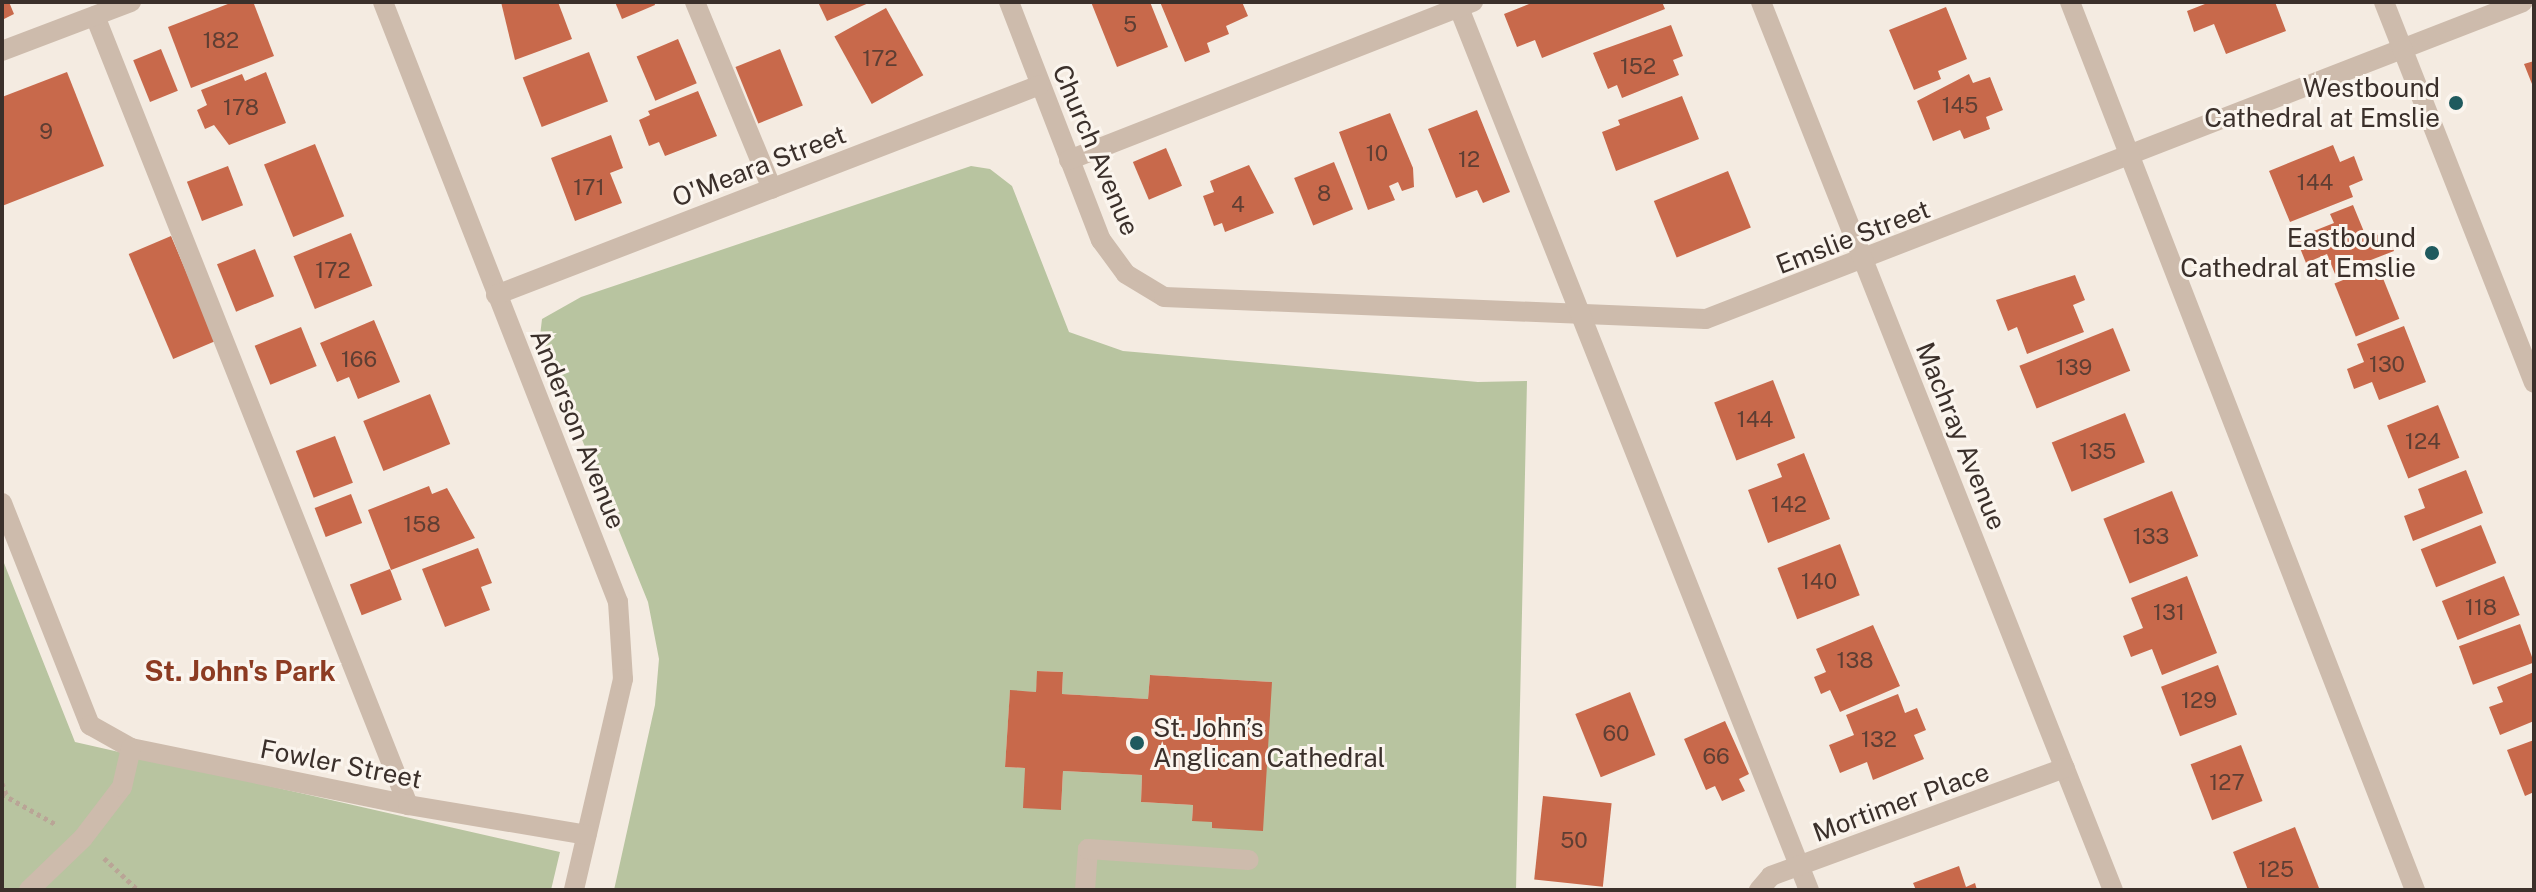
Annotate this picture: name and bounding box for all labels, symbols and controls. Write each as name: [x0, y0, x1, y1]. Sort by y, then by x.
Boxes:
house number: 5: [1123, 12, 1137, 38]
house number: 182: [203, 28, 239, 54]
house number: 172: [862, 46, 898, 72]
house number: 152: [1620, 54, 1656, 80]
street label: Church Avenue: [1046, 60, 1146, 240]
place label: Westbound Cathedral at Emslie: [2204, 72, 2440, 134]
house number: 145: [1942, 93, 1978, 119]
marker: Westbound Cathedral at Emslie: [2447, 94, 2465, 112]
house number: 178: [223, 95, 259, 121]
house number: 9: [39, 119, 53, 145]
street label: O'Meara Street: [668, 119, 850, 213]
house number: 10: [1366, 141, 1388, 167]
house number: 12: [1458, 147, 1480, 173]
house number: 144: [2297, 170, 2333, 196]
house number: 171: [573, 175, 605, 201]
house number: 8: [1317, 181, 1331, 207]
house number: 4: [1231, 192, 1245, 218]
street label: Emslie Street: [1772, 193, 1934, 281]
place label: Eastbound Cathedral at Emslie: [2180, 222, 2416, 284]
marker: Eastbound Cathedral at Emslie: [2423, 244, 2441, 262]
house number: 172: [315, 258, 351, 284]
street label: Anderson Avenue: [524, 325, 632, 533]
street label: Machray Avenue: [1909, 338, 2013, 534]
house number: 166: [341, 347, 377, 373]
house number: 130: [2369, 352, 2405, 378]
house number: 139: [2056, 355, 2092, 381]
house number: 144: [1737, 407, 1773, 433]
house number: 124: [2405, 429, 2441, 455]
house number: 135: [2080, 439, 2116, 465]
house number: 142: [1771, 492, 1807, 518]
house number: 158: [403, 512, 441, 538]
house number: 133: [2133, 524, 2169, 550]
house number: 140: [1801, 569, 1837, 595]
house number: 118: [2465, 595, 2497, 621]
house number: 131: [2153, 600, 2185, 626]
house number: 138: [1837, 648, 1873, 674]
district label: St. John's Park: [144, 654, 336, 688]
house number: 129: [2181, 688, 2217, 714]
place label: St. John’s Anglican Cathedral: [1153, 712, 1385, 774]
house number: 60: [1602, 721, 1630, 747]
house number: 132: [1861, 727, 1897, 753]
street label: Fowler Street: [257, 733, 425, 795]
marker: St. John’s Anglican Cathedral: [1128, 734, 1146, 752]
house number: 66: [1702, 744, 1730, 770]
street label: Mortimer Place: [1809, 756, 1993, 848]
house number: 127: [2209, 770, 2245, 796]
house number: 50: [1560, 828, 1588, 854]
house number: 125: [2258, 857, 2294, 883]

